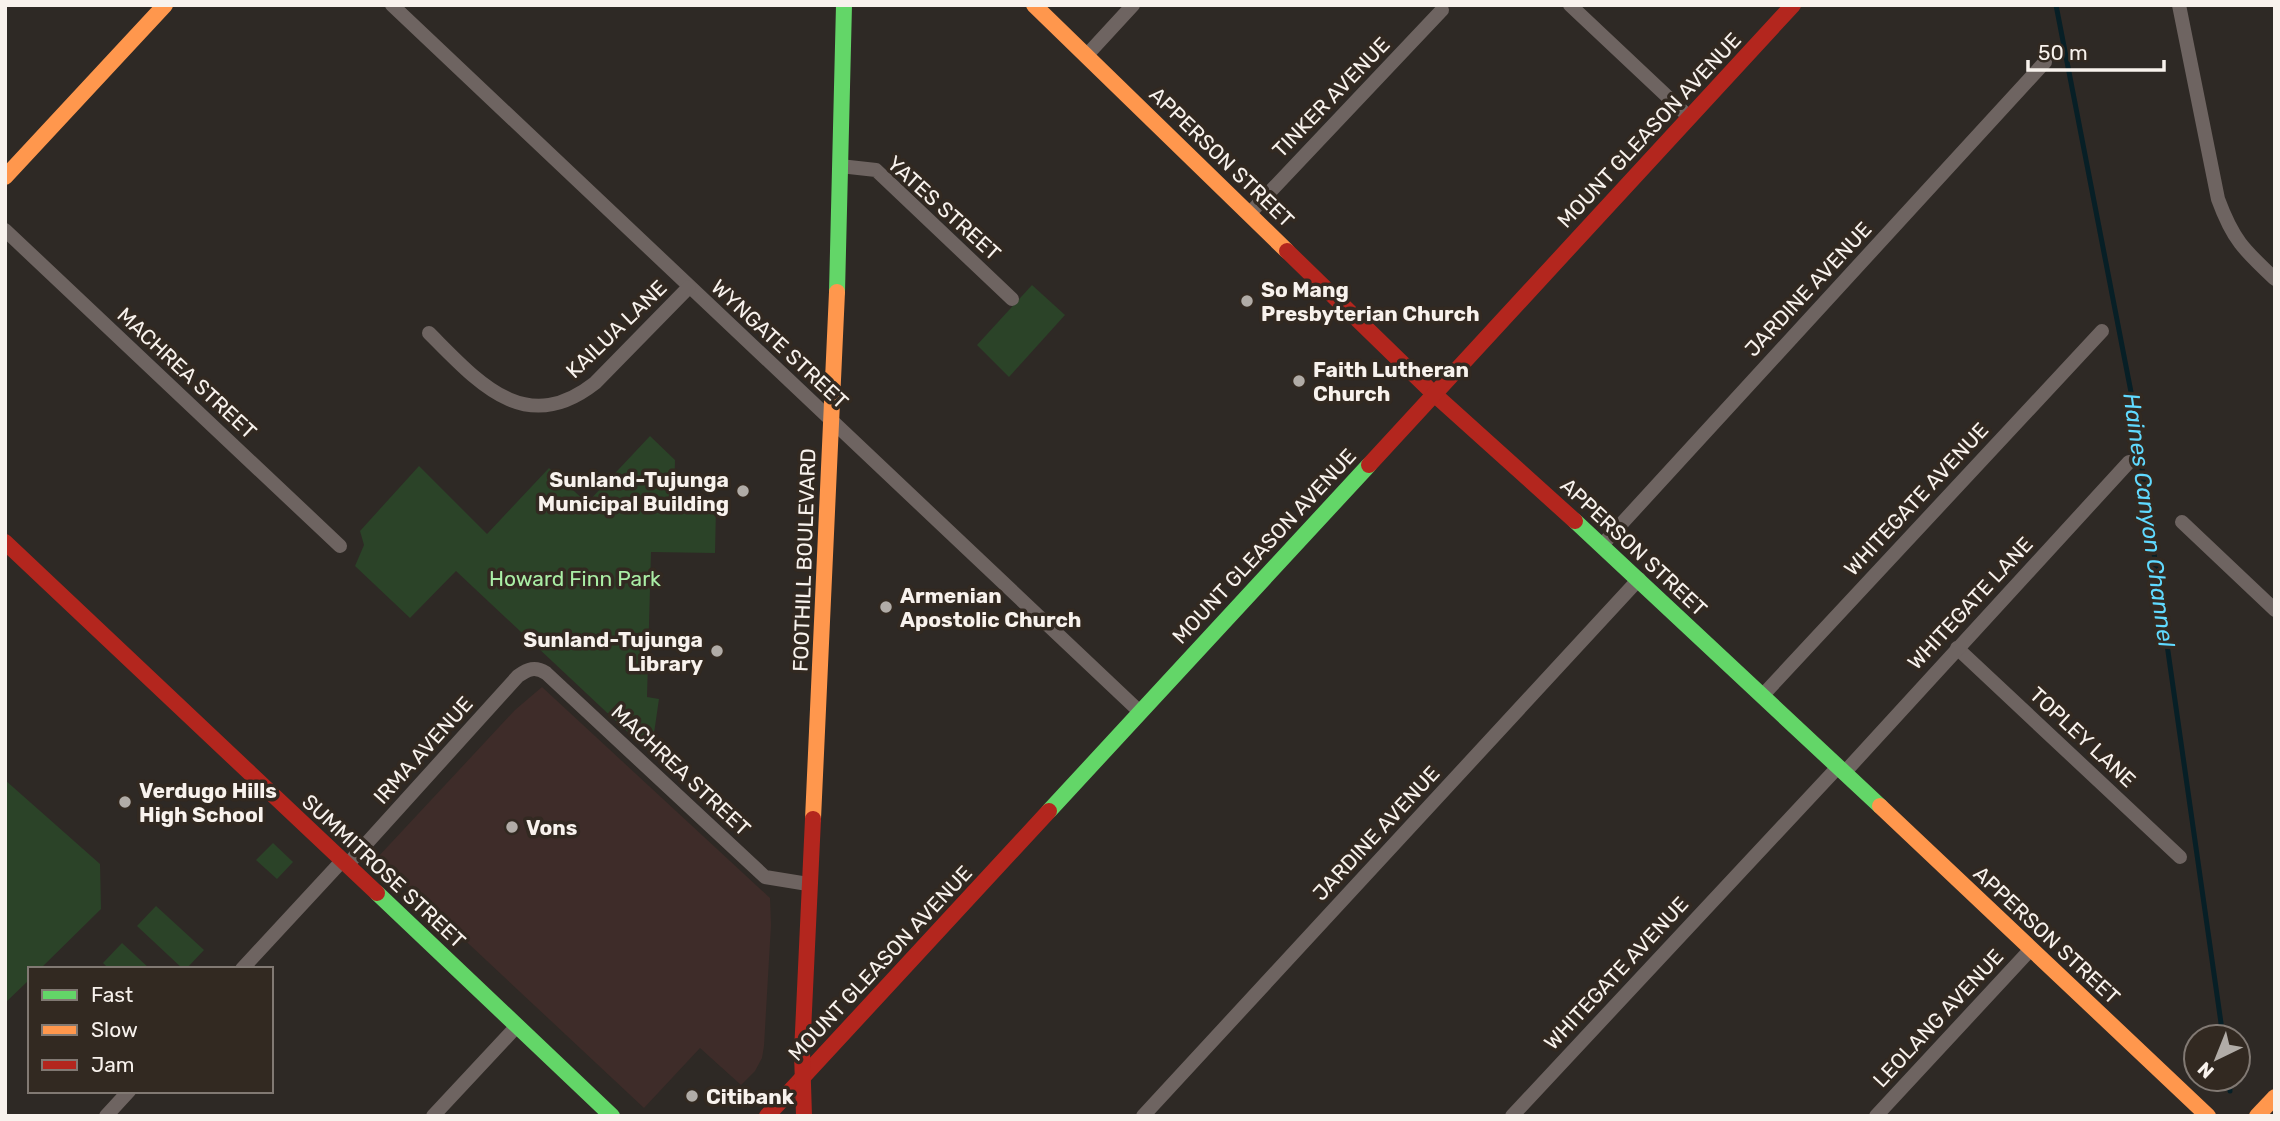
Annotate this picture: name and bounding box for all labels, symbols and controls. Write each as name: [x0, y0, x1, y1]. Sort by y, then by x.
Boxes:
street label: MOUNT GLEASON AVENUE: [1552, 27, 1746, 233]
scale bar: [2028, 28, 2164, 72]
street label: TINKER AVENUE: [1267, 32, 1395, 162]
text: 50 m: [2038, 40, 2088, 65]
street label: APPERSON STREET: [1145, 82, 1299, 232]
street label: YATES STREET: [882, 150, 1006, 266]
street label: JARDINE AVENUE: [1739, 217, 1877, 361]
street label: WYNGATE STREET: [706, 274, 854, 414]
street label: KAILUA LANE: [560, 275, 672, 383]
place label: So Mang Presbyterian Church: [1261, 277, 1480, 326]
marker: So Mang Presbyterian Church: [1239, 293, 1255, 309]
street label: MACHREA STREET: [112, 302, 262, 444]
place label: Faith Lutheran Church: [1313, 357, 1469, 406]
marker: Faith Lutheran Church: [1291, 373, 1307, 389]
water label: Haines Canyon Channel: [2117, 391, 2181, 649]
street label: WHITEGATE AVENUE: [1839, 417, 1993, 581]
street label: MOUNT GLEASON AVENUE: [1167, 443, 1361, 649]
street label: FOOTHILL BOULEVARD: [788, 448, 820, 672]
place label: Sunland-Tujunga Municipal Building: [538, 467, 729, 516]
street label: APPERSON STREET: [1556, 473, 1712, 621]
marker: Sunland-Tujunga Municipal Building: [735, 483, 751, 499]
street label: WHITEGATE LANE: [1902, 532, 2038, 674]
park label: Howard Finn Park: [489, 566, 661, 591]
place label: Armenian Apostolic Church: [900, 583, 1082, 632]
marker: Armenian Apostolic Church: [878, 599, 894, 615]
place label: Sunland-Tujunga Library: [523, 627, 703, 676]
marker: Sunland-Tujunga Library: [709, 643, 725, 659]
street label: TOPLEY LANE: [2025, 682, 2141, 792]
street label: IRMA AVENUE: [368, 691, 478, 809]
street label: MACHREA STREET: [606, 699, 756, 841]
street label: JARDINE AVENUE: [1307, 761, 1445, 905]
place label: Verdugo Hills High School: [139, 778, 277, 827]
street label: SUMMITROSE STREET: [297, 789, 471, 953]
marker: Verdugo Hills High School: [117, 794, 133, 810]
place label: Vons: [526, 815, 577, 840]
marker: Vons: [504, 819, 520, 835]
street label: MOUNT GLEASON AVENUE: [783, 860, 977, 1066]
street label: APPERSON STREET: [1969, 861, 2125, 1009]
street label: WHITEGATE AVENUE: [1539, 891, 1693, 1055]
street label: LEOLANG AVENUE: [1868, 944, 2008, 1092]
legend: [28, 967, 273, 1093]
text: Fast: [91, 982, 133, 1007]
text: Slow: [91, 1017, 138, 1042]
north arrow: [2182, 1023, 2252, 1093]
text: Jam: [91, 1052, 135, 1077]
text: N: [2193, 1057, 2219, 1083]
place label: Citibank: [706, 1084, 795, 1109]
marker: Citibank: [684, 1088, 700, 1104]

